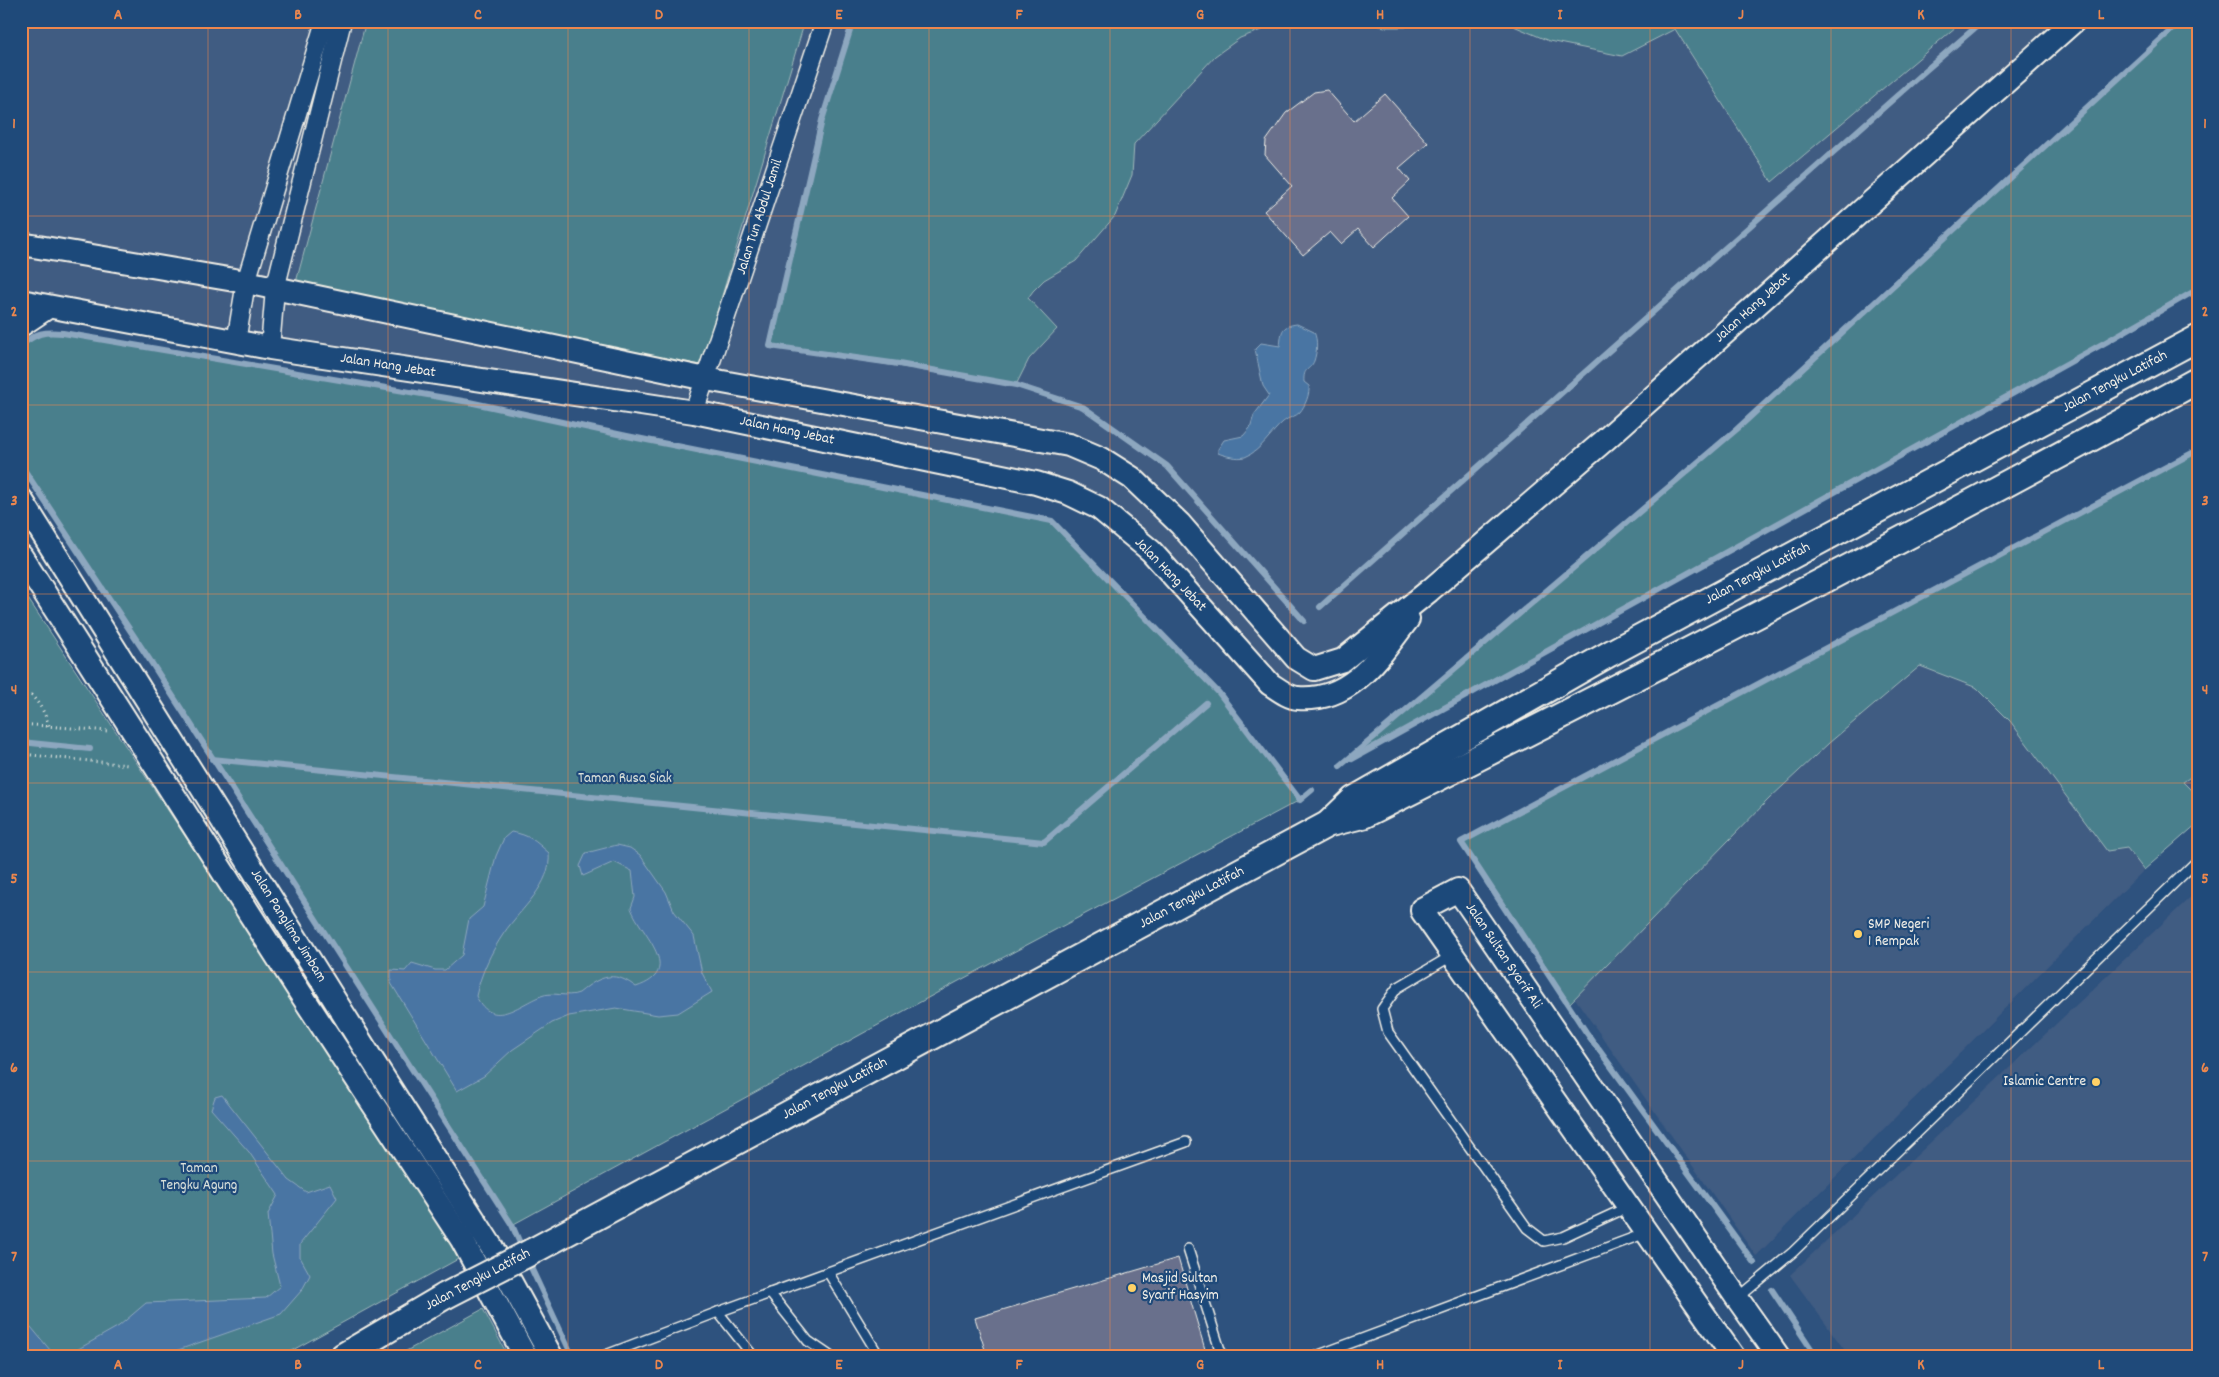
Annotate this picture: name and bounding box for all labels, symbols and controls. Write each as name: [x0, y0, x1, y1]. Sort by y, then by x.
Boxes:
text: A: [114, 4, 123, 27]
text: B: [294, 4, 302, 27]
text: C: [474, 4, 482, 27]
text: D: [655, 4, 664, 27]
text: E: [835, 4, 843, 27]
text: F: [1015, 4, 1023, 27]
text: G: [1196, 4, 1204, 27]
text: H: [1376, 4, 1384, 27]
text: I: [1558, 4, 1564, 27]
text: J: [1738, 4, 1744, 27]
text: K: [1917, 4, 1925, 27]
text: L: [2098, 4, 2105, 27]
text: 1: [12, 113, 16, 136]
text: 1: [2203, 113, 2207, 136]
street label: Jalan Tun Abdul Jamil: [731, 156, 789, 278]
street label: Jalan Hang Jebat: [1710, 267, 1796, 348]
text: 2: [11, 301, 18, 324]
text: 2: [2202, 301, 2209, 324]
street label: Jalan Tengku Latifah: [2059, 345, 2172, 419]
street label: Jalan Hang Jebat: [339, 348, 438, 384]
street label: Jalan Hang Jebat: [738, 410, 837, 452]
text: 3: [10, 490, 18, 513]
text: 3: [2201, 490, 2209, 513]
street label: Jalan Hang Jebat: [1129, 533, 1212, 618]
street label: Jalan Tengku Latifah: [1702, 537, 1815, 611]
text: 4: [11, 679, 17, 702]
text: 4: [2202, 679, 2208, 702]
park label: Taman Rusa Siak: [578, 768, 672, 790]
street label: Jalan Tengku Latifah: [1136, 861, 1249, 935]
street label: Jalan Panglima Jimbam: [244, 865, 332, 987]
text: 5: [10, 868, 18, 891]
text: 5: [2201, 868, 2209, 891]
street label: Jalan Sultan Syarif Ali: [1459, 898, 1547, 1014]
place label: SMP Negeri 1 Rempak: [1868, 914, 1929, 953]
marker: SMP Negeri 1 Rempak: [1852, 928, 1864, 940]
street label: Jalan Tengku Latifah: [779, 1052, 892, 1126]
text: 6: [10, 1057, 18, 1080]
text: 6: [2201, 1057, 2209, 1080]
place label: Islamic Centre: [2003, 1071, 2086, 1093]
marker: Islamic Centre: [2090, 1076, 2102, 1088]
park label: Taman Tengku Agung: [161, 1158, 237, 1197]
street label: Jalan Tengku Latifah: [422, 1243, 535, 1317]
text: 7: [11, 1246, 17, 1269]
text: 7: [2202, 1246, 2208, 1269]
place label: Masjid Sultan Syarif Hasyim: [1142, 1268, 1219, 1307]
marker: Masjid Sultan Syarif Hasyim: [1126, 1282, 1138, 1294]
text: A: [114, 1354, 123, 1377]
text: B: [294, 1354, 302, 1377]
text: C: [474, 1354, 482, 1377]
text: D: [655, 1354, 664, 1377]
text: E: [835, 1354, 843, 1377]
text: F: [1015, 1354, 1023, 1377]
text: G: [1196, 1354, 1204, 1377]
text: H: [1376, 1354, 1384, 1377]
text: I: [1558, 1354, 1564, 1377]
text: J: [1738, 1354, 1744, 1377]
text: K: [1917, 1354, 1925, 1377]
text: L: [2098, 1354, 2105, 1377]

